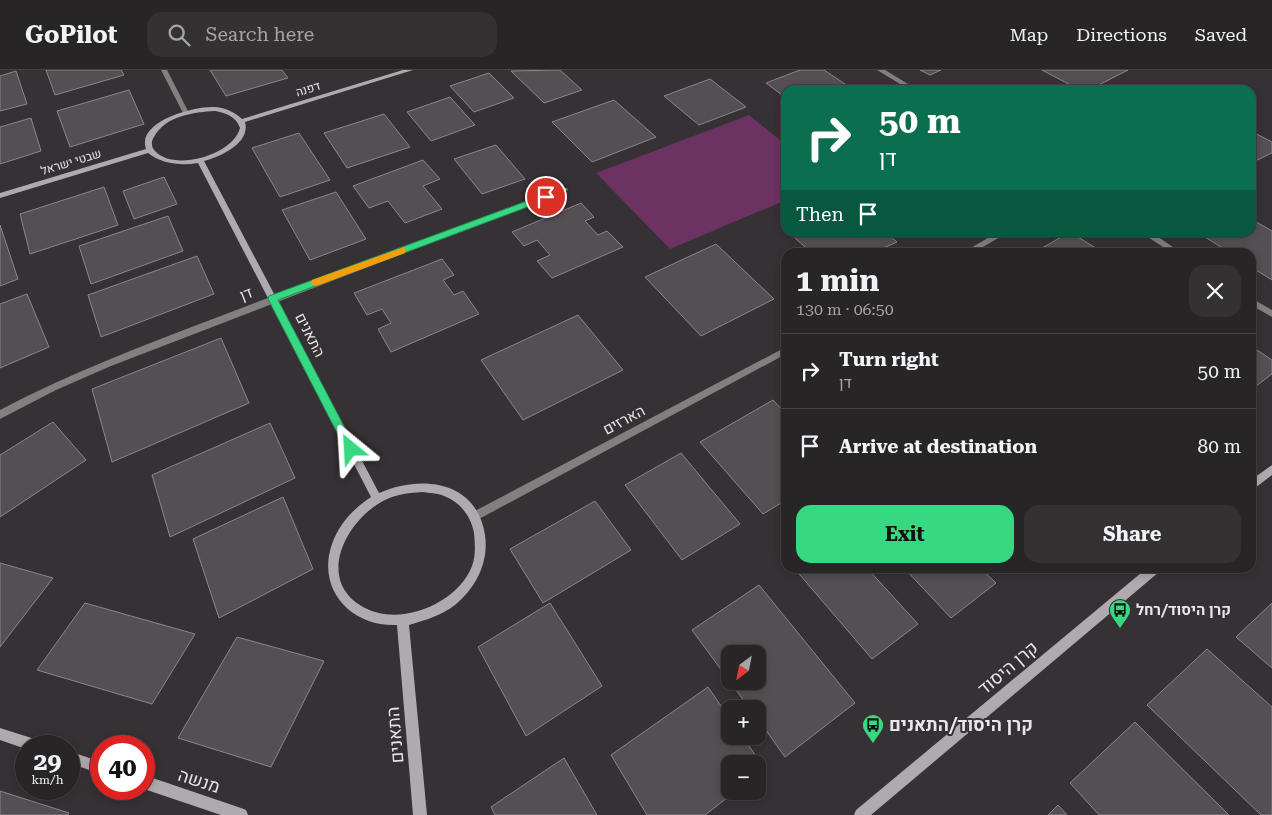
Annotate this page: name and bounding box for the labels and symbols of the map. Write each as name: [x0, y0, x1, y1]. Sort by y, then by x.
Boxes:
street label: דפנה: [294, 79, 322, 99]
street label: שבטי ישראל: [39, 146, 103, 178]
pin: [525, 176, 567, 218]
street label: דן: [237, 283, 255, 305]
street label: התאנים: [291, 310, 329, 360]
street label: הארזים: [600, 401, 648, 439]
position arrow: [324, 422, 376, 474]
bus stop icon: קרן היסוד/רחל: [1108, 598, 1132, 629]
place label: קרן היסוד/רחל: [1136, 601, 1231, 619]
street label: קרן היסוד: [973, 636, 1042, 699]
north arrow: [721, 645, 766, 690]
street label: התאנים: [382, 706, 407, 764]
bus stop icon: קרן היסוד/התאנים: [861, 713, 885, 744]
place label: קרן היסוד/התאנים: [889, 714, 1033, 735]
speed limit sign: 40: [90, 735, 155, 800]
street label: מנשה: [176, 764, 223, 797]

